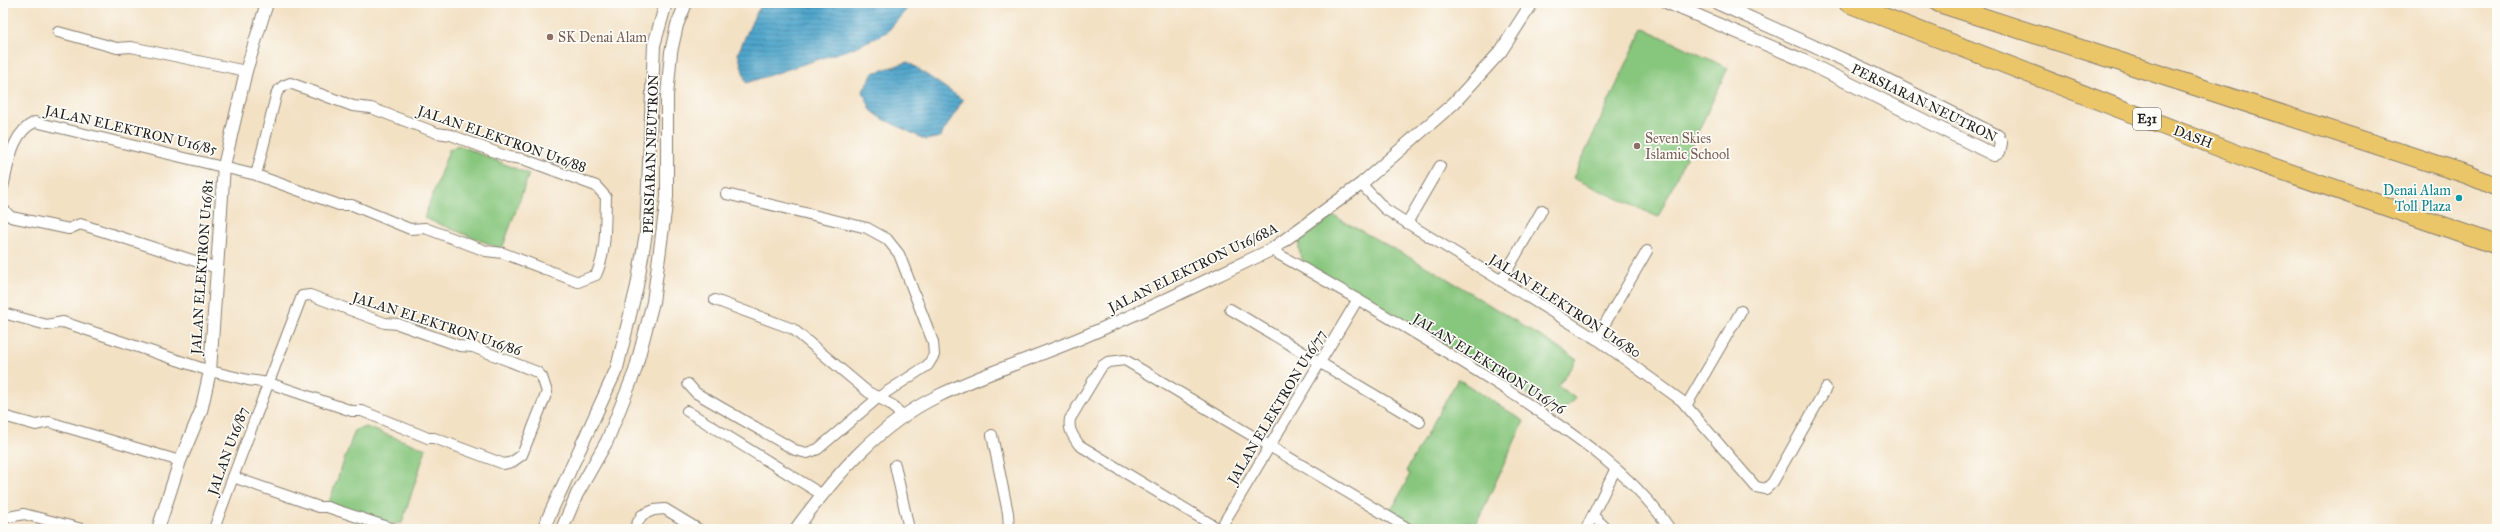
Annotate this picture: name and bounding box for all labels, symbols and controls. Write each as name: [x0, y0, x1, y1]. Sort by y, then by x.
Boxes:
place label: SK Denai Alam: [558, 29, 647, 46]
marker: SK Denai Alam: [545, 32, 555, 42]
street label: PERSIARAN NEUTRON: [1848, 60, 2000, 146]
street label: PERSIARAN NEUTRON: [640, 74, 662, 234]
street label: JALAN ELEKTRON U16/85: [41, 101, 219, 159]
street label: JALAN ELEKTRON U16/88: [413, 101, 588, 177]
road number: E31: [2133, 108, 2161, 130]
street label: DASH: [2171, 122, 2215, 152]
place label: Seven Skies Islamic School: [1645, 130, 1730, 163]
marker: Seven Skies Islamic School: [1632, 141, 1642, 151]
street label: JALAN ELEKTRON U16/81: [187, 179, 218, 357]
place label: Denai Alam Toll Plaza: [2383, 182, 2451, 215]
marker: Denai Alam Toll Plaza: [2454, 193, 2464, 203]
street label: JALAN ELEKTRON U16/68A: [1104, 219, 1281, 318]
street label: JALAN ELEKTRON U16/80: [1484, 249, 1644, 362]
street label: JALAN ELEKTRON U16/86: [348, 288, 524, 361]
street label: JALAN ELEKTRON U16/76: [1407, 309, 1569, 419]
street label: JALAN ELEKTRON U16/77: [1223, 327, 1331, 489]
street label: JALAN U16/87: [204, 405, 253, 500]

